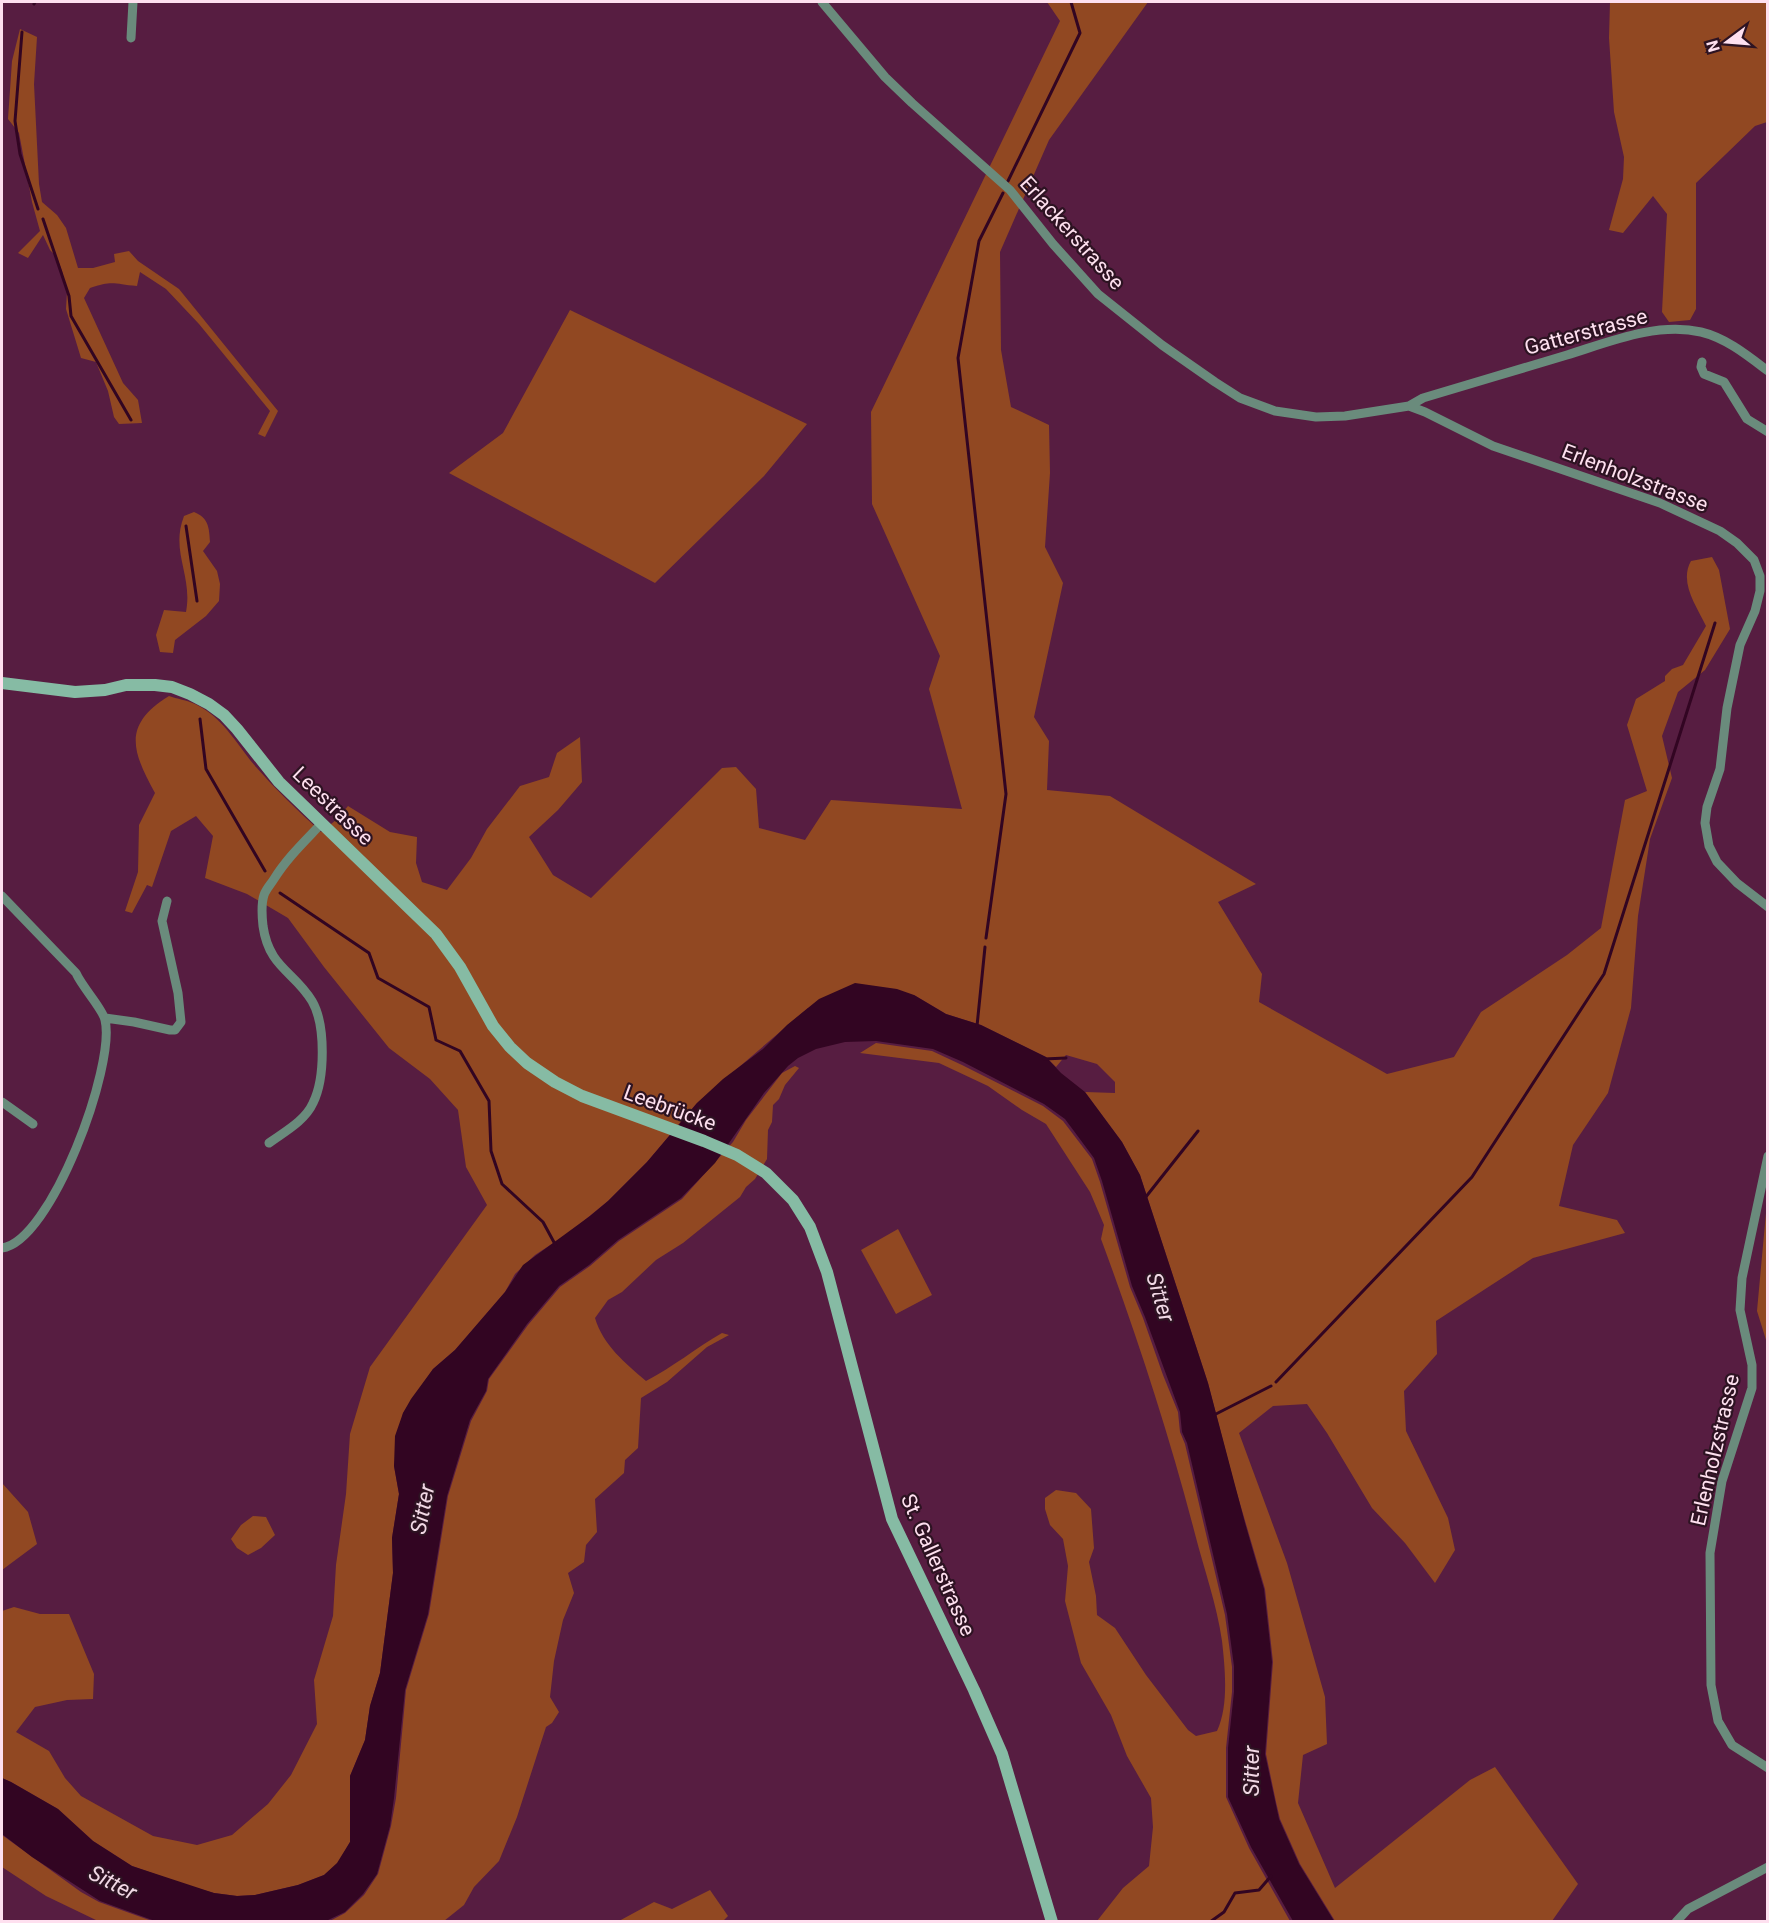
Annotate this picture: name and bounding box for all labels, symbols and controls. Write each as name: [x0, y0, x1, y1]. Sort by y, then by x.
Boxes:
north arrow: [1697, 12, 1757, 72]
text: N: [1702, 38, 1724, 54]
street label: Erlackerstrasse: [1015, 171, 1129, 295]
street label: Gatterstrasse: [1522, 304, 1650, 360]
street label: Erlenholzstrasse: [1559, 439, 1711, 517]
street label: Leestrasse: [288, 762, 378, 850]
street label: Leebrücke: [620, 1080, 720, 1136]
water label: Sitter: [1141, 1269, 1180, 1326]
street label: Erlenholzstrasse: [1686, 1372, 1744, 1528]
water label: Sitter: [405, 1481, 440, 1536]
street label: St. Gallerstrasse: [896, 1490, 980, 1640]
water label: Sitter: [1239, 1745, 1264, 1796]
water label: Sitter: [85, 1860, 142, 1905]

